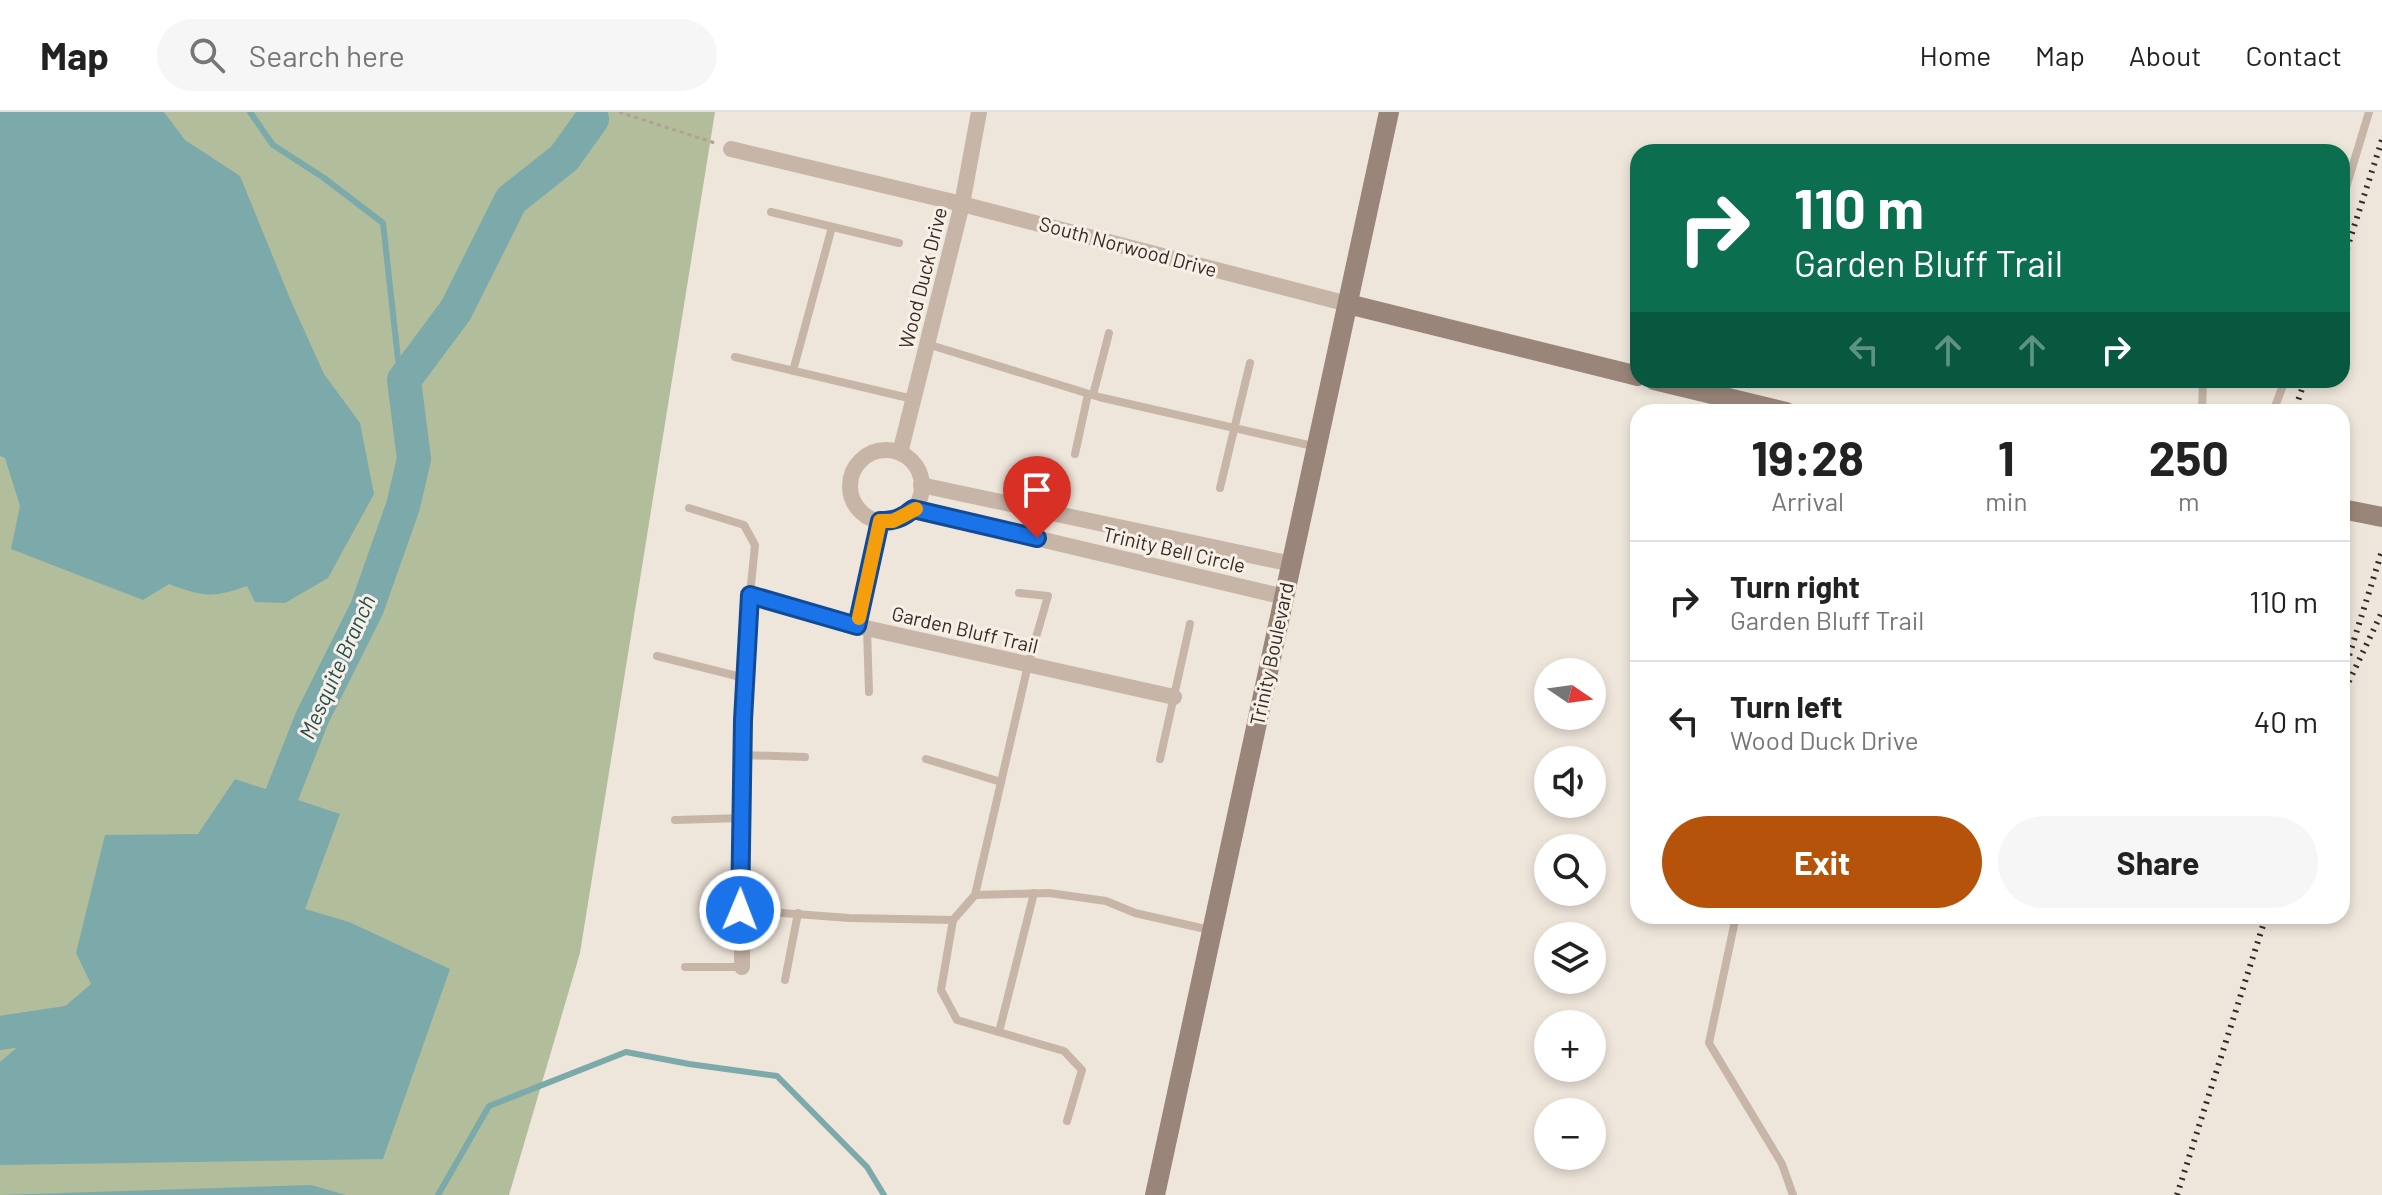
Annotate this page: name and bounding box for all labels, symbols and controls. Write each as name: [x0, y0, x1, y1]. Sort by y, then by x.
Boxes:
search box: [157, 19, 717, 91]
text: Map: [40, 32, 109, 78]
icon: search: [185, 33, 229, 77]
text: Search here: [249, 37, 405, 73]
text: Home: [1920, 38, 1991, 72]
text: Map: [2035, 38, 2085, 72]
text: About: [2129, 38, 2201, 72]
text: Contact: [2245, 38, 2342, 72]
text: 110 m: [1794, 173, 1924, 240]
icon: right: [1662, 176, 1766, 280]
street label: Wood Duck Drive: [893, 204, 951, 351]
street label: South Norwood Drive: [1037, 211, 1220, 281]
text: Garden Bluff Trail: [1794, 241, 2063, 284]
icon: left: [1842, 328, 1886, 372]
icon: ahead: [1926, 328, 1970, 372]
icon: ahead: [2010, 328, 2054, 372]
icon: right: [2094, 328, 2138, 372]
text: 19:28: [1751, 428, 1864, 486]
text: 1: [1998, 428, 2015, 486]
text: 250: [2149, 428, 2229, 486]
pin: [1003, 456, 1071, 538]
icon: arrive: [1015, 468, 1059, 512]
text: Arrival: [1771, 485, 1844, 516]
text: min: [1985, 485, 2027, 516]
text: m: [2178, 485, 2199, 516]
street label: Trinity Bell Circle: [1101, 521, 1248, 577]
text: Turn right: [1730, 568, 1860, 604]
icon: right: [1662, 579, 1706, 623]
street label: Trinity Boulevard: [1244, 580, 1298, 728]
text: 110 m: [2249, 583, 2318, 619]
water label: Mesquite Branch: [293, 591, 379, 743]
street label: Garden Bluff Trail: [890, 601, 1041, 658]
text: Garden Bluff Trail: [1730, 604, 1924, 635]
north arrow: [1534, 658, 1606, 730]
map controls: [1534, 658, 1606, 1170]
text: Turn left: [1730, 688, 1843, 724]
icon: left: [1662, 699, 1706, 743]
text: 40 m: [2254, 703, 2318, 739]
text: Wood Duck Drive: [1730, 724, 1919, 755]
button: sound: [1534, 746, 1606, 818]
button: Exit: [1662, 816, 1982, 908]
button: Share: [1998, 816, 2318, 908]
button: search: [1534, 834, 1606, 906]
position arrow: [698, 868, 782, 952]
button: layers: [1534, 922, 1606, 994]
button: +: [1534, 1010, 1606, 1082]
button: −: [1534, 1098, 1606, 1170]

